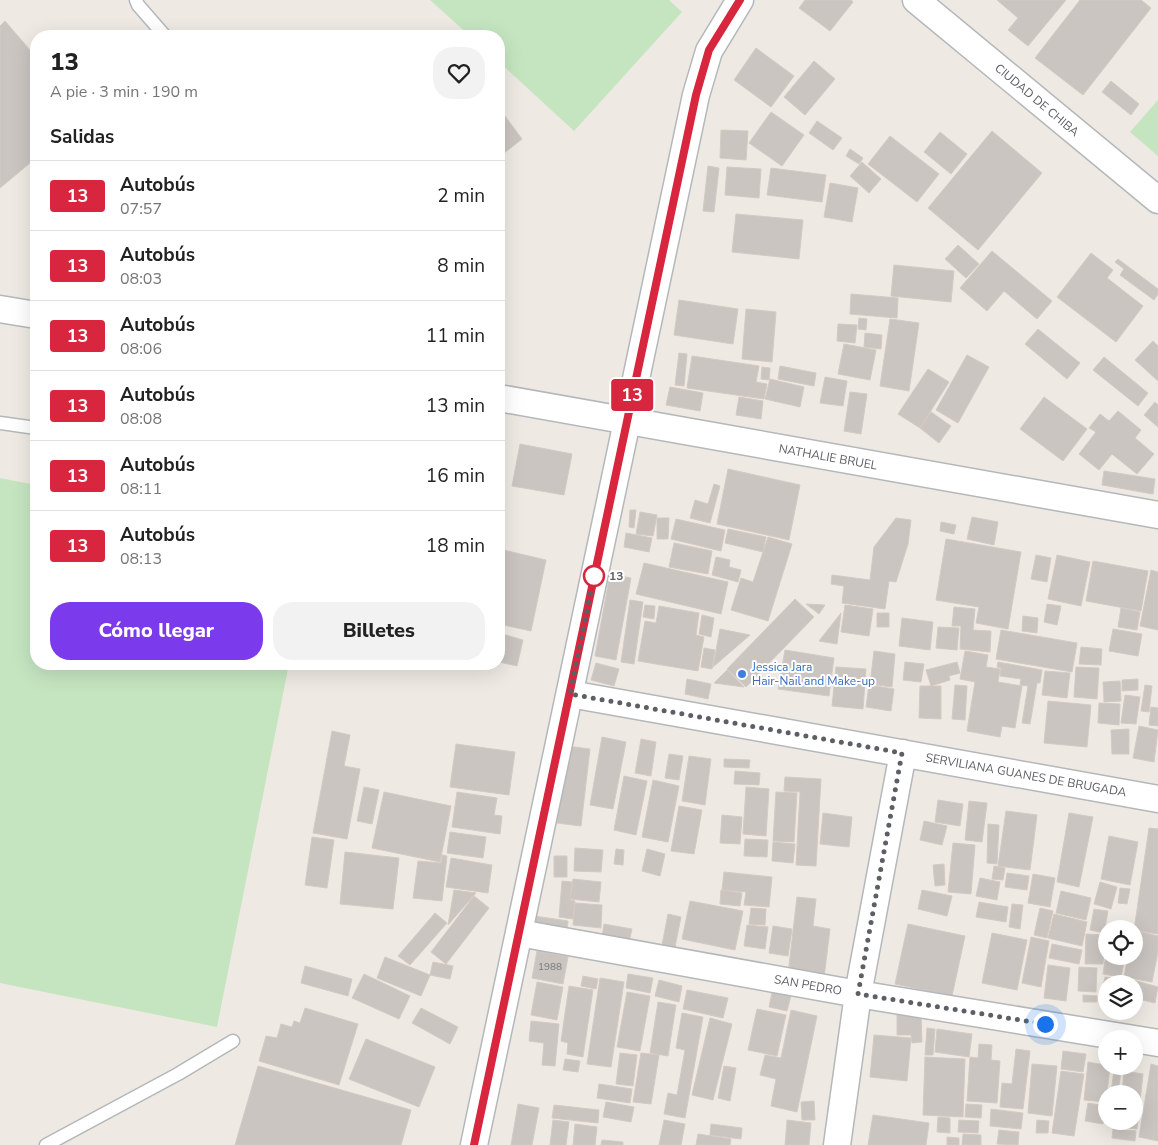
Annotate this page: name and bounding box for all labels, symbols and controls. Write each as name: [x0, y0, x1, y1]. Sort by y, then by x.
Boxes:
text: 13: [50, 46, 79, 78]
button: heart: [433, 47, 485, 99]
street label: CIUDAD DE CHIBA: [991, 60, 1083, 140]
text: A pie · 3 min · 190 m: [50, 81, 198, 103]
text: Salidas: [50, 124, 114, 150]
text: Autobús: [120, 172, 195, 198]
text: 2 min: [437, 183, 485, 209]
text: 13: [67, 184, 88, 208]
text: 07:57: [120, 198, 162, 220]
text: Autobús: [120, 242, 195, 268]
text: 8 min: [437, 253, 485, 279]
text: 13: [67, 254, 88, 278]
text: 08:03: [120, 268, 162, 290]
text: Autobús: [120, 312, 195, 338]
text: 11 min: [426, 323, 485, 349]
text: 13: [67, 324, 88, 348]
text: 08:06: [120, 338, 162, 360]
line badge: 13: [610, 379, 654, 411]
text: Autobús: [120, 382, 195, 408]
text: 13: [621, 383, 643, 407]
text: 13 min: [426, 393, 485, 419]
text: 13: [67, 394, 88, 418]
text: 08:08: [120, 408, 162, 430]
street label: NATHALIE BRUEL: [777, 440, 879, 474]
text: Autobús: [120, 452, 195, 478]
text: 16 min: [426, 463, 485, 489]
text: 13: [67, 464, 88, 488]
text: 08:11: [120, 478, 162, 500]
text: Autobús: [120, 522, 195, 548]
text: 18 min: [426, 533, 485, 559]
text: 13: [67, 534, 88, 558]
text: 08:13: [120, 548, 162, 570]
marker: 13: [583, 565, 605, 587]
place label: 13: [609, 568, 623, 584]
button: Cómo llegar: [50, 602, 263, 660]
button: Billetes: [273, 602, 485, 660]
place label: Jessica Jara Hair-Nail and Make-up: [751, 659, 875, 689]
marker: Jessica Jara Hair-Nail and Make-up: [736, 668, 748, 680]
street label: SERVILIANA GUANES DE BRUGADA: [924, 749, 1128, 801]
map controls: [1098, 920, 1143, 1130]
button: locate: [1098, 920, 1143, 965]
house number: 1988: [538, 960, 562, 974]
street label: SAN PEDRO: [773, 971, 843, 999]
button: layers: [1098, 975, 1143, 1020]
your location: [1033, 1012, 1058, 1037]
button: +: [1098, 1030, 1143, 1075]
button: −: [1098, 1085, 1143, 1130]

